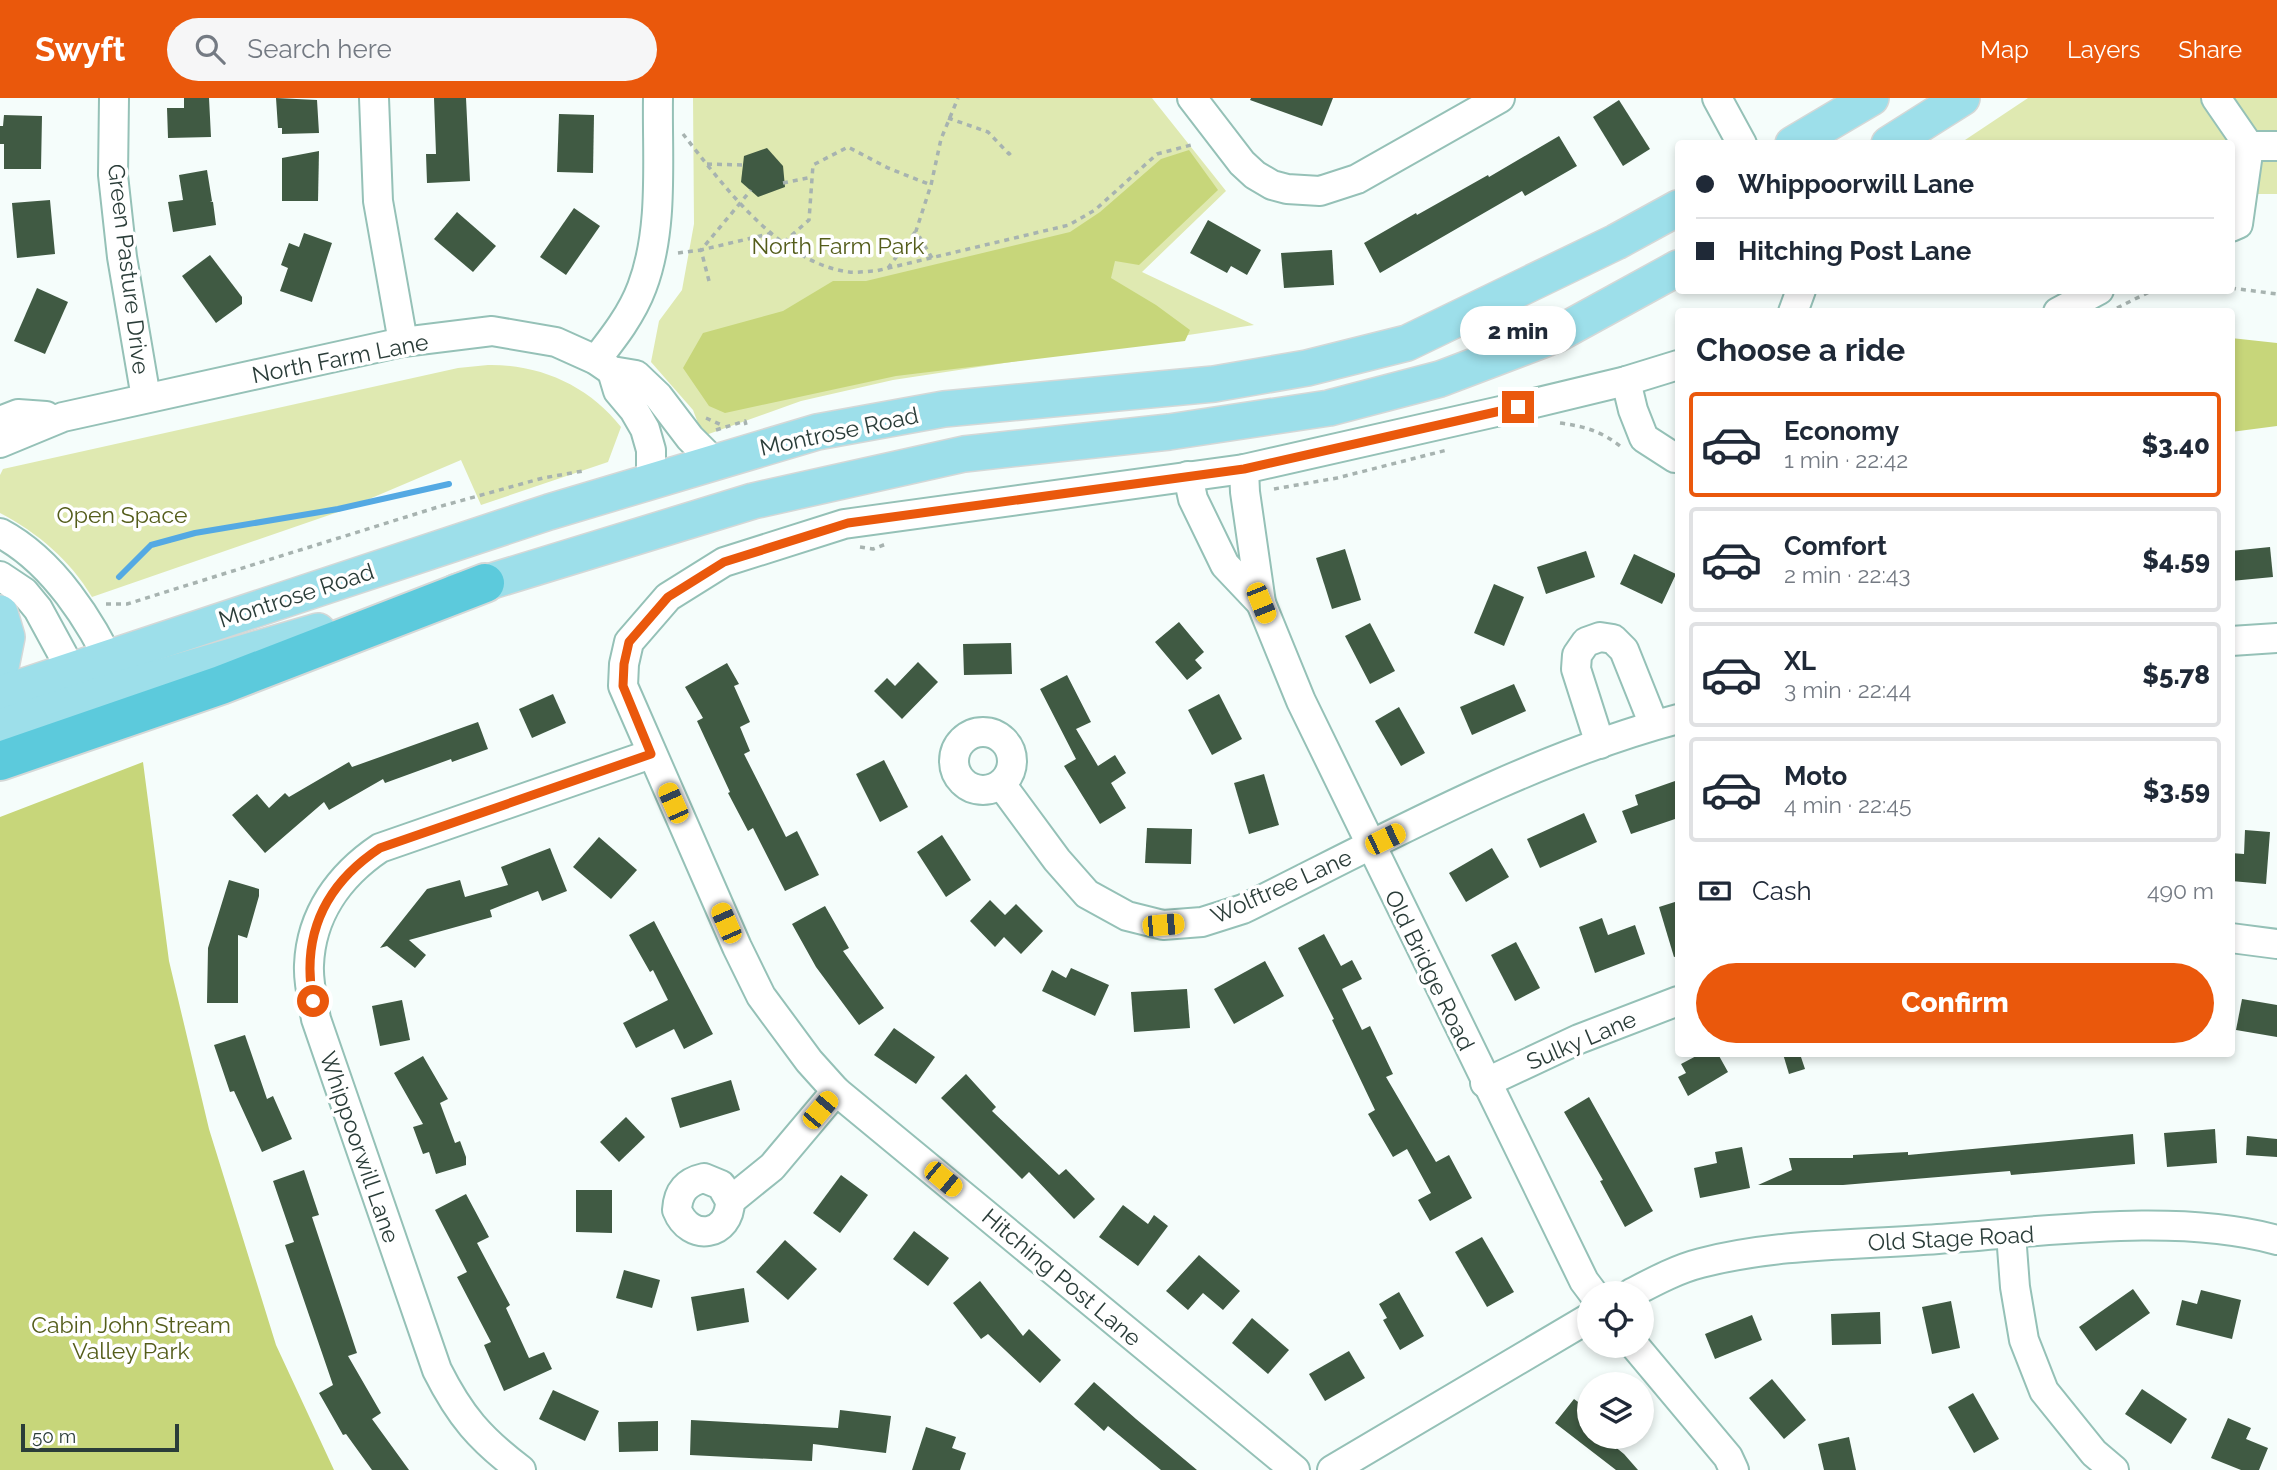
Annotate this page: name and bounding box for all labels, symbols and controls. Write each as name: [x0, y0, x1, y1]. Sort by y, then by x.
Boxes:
search box: [167, 18, 657, 81]
text: Swyft: [35, 30, 125, 69]
icon: search: [191, 30, 229, 68]
text: Search here: [247, 34, 392, 64]
text: Map: [1980, 35, 2029, 64]
text: Layers: [2067, 35, 2140, 64]
text: Share: [2178, 35, 2242, 64]
street label: Green Pasture Drive: [103, 162, 155, 376]
text: Whippoorwill Lane: [1738, 169, 1974, 199]
park label: North Farm Park: [752, 232, 924, 259]
text: Hitching Post Lane: [1738, 236, 1971, 266]
callout: 2 min: [1460, 306, 1576, 354]
text: 2 min: [1488, 317, 1548, 344]
street label: North Farm Lane: [250, 328, 430, 388]
text: Choose a ride: [1696, 331, 1905, 368]
route end: [1502, 391, 1534, 423]
street label: Montrose Road: [757, 401, 921, 461]
icon: car: [1700, 413, 1763, 476]
text: Economy: [1784, 416, 1899, 446]
text: $3.40: [2142, 430, 2210, 460]
text: 1 min · 22:42: [1784, 446, 1908, 473]
park label: Open Space: [57, 501, 187, 528]
icon: car: [1700, 528, 1763, 591]
text: Comfort: [1784, 531, 1887, 561]
text: $4.59: [2142, 545, 2210, 575]
street label: Montrose Road: [215, 557, 377, 633]
text: 2 min · 22:43: [1784, 561, 1911, 588]
car: [1244, 580, 1279, 626]
icon: car: [1700, 643, 1763, 706]
text: XL: [1784, 646, 1816, 676]
text: $5.78: [2142, 660, 2210, 690]
text: 3 min · 22:44: [1784, 676, 1911, 703]
icon: car: [1700, 758, 1763, 821]
text: Moto: [1784, 761, 1847, 791]
text: $3.59: [2143, 775, 2210, 805]
car: [655, 780, 692, 826]
text: 4 min · 22:45: [1784, 791, 1911, 818]
car: [1362, 820, 1409, 858]
street label: Wolftree Lane: [1206, 843, 1356, 929]
icon: cash: [1696, 872, 1734, 910]
text: Cash: [1752, 876, 1812, 906]
text: 490 m: [2147, 877, 2214, 904]
street label: Old Bridge Road: [1379, 885, 1481, 1055]
car: [708, 900, 745, 946]
car: [1142, 913, 1185, 937]
button: Confirm: [1696, 963, 2214, 1043]
route start: [297, 985, 329, 1017]
street label: Sulky Lane: [1522, 1005, 1640, 1075]
street label: Whippoorwill Lane: [315, 1048, 405, 1246]
car: [799, 1087, 842, 1133]
car: [921, 1157, 966, 1201]
street label: Hitching Post Lane: [977, 1203, 1147, 1351]
street label: Old Stage Road: [1867, 1220, 2035, 1256]
map controls: [1577, 1281, 1654, 1449]
button: locate: [1577, 1281, 1654, 1358]
park label: Cabin John Stream Valley Park: [31, 1311, 231, 1364]
button: layers: [1577, 1372, 1654, 1449]
scale bar: [21, 1421, 178, 1453]
text: 50 m: [32, 1425, 76, 1447]

